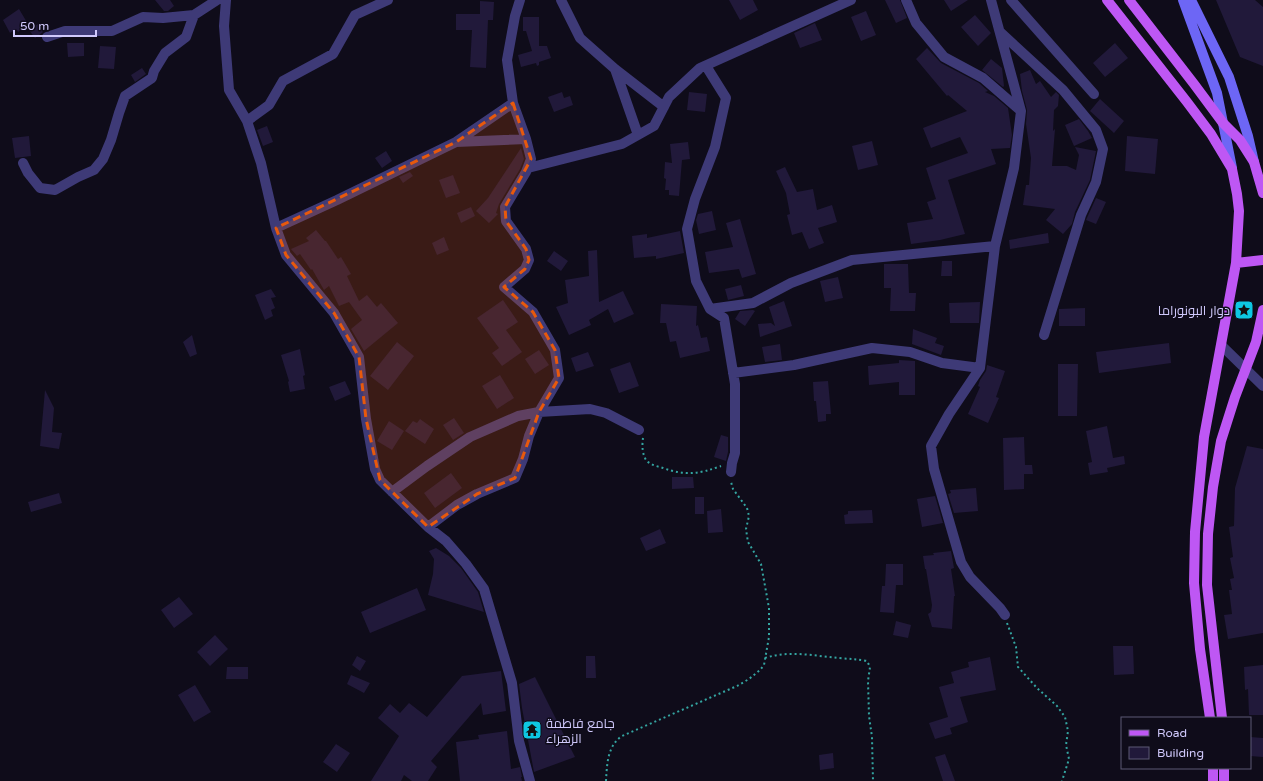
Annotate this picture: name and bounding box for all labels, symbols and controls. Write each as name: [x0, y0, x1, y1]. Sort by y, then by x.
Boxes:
scale bar: [14, 12, 96, 38]
text: 50 m: [20, 19, 49, 33]
place icon: دوار البونوراما: [1233, 299, 1255, 321]
place label: دوار البونوراما: [1158, 303, 1230, 319]
place label: جامع فاطمة الزهراء: [546, 716, 615, 747]
legend: [1121, 717, 1251, 769]
temple icon: جامع فاطمة الزهراء: [521, 719, 543, 741]
text: Road: [1157, 726, 1187, 740]
text: Building: [1157, 746, 1204, 760]

